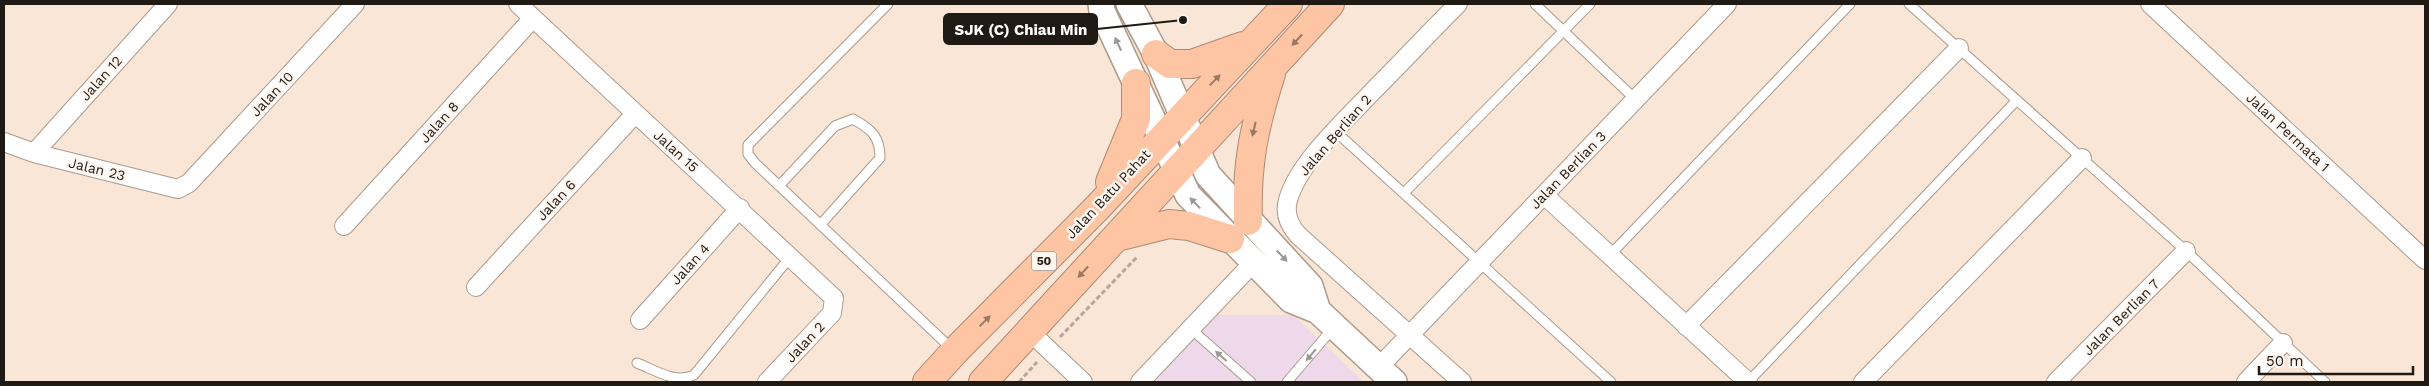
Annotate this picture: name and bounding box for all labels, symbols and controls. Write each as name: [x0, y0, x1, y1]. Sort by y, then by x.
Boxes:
callout: SJK (C) Chiau Min: [944, 14, 1097, 44]
text: SJK (C) Chiau Min: [955, 21, 1087, 39]
one-way arrow: [1291, 33, 1303, 45]
one-way arrow: [1113, 37, 1121, 51]
street label: Jalan 12: [77, 52, 125, 104]
street label: Jalan 10: [247, 68, 297, 120]
one-way arrow: [1209, 74, 1221, 86]
street label: Jalan Permata 1: [2243, 89, 2333, 175]
street label: Jalan Berlian 2: [1296, 91, 1374, 179]
street label: Jalan 8: [416, 98, 462, 146]
one-way arrow: [1250, 121, 1258, 136]
street label: Jalan 15: [650, 127, 702, 175]
street label: Jalan Berlian 3: [1527, 128, 1609, 212]
street label: Jalan Batu Pahat: [1063, 146, 1153, 242]
street label: Jalan 23: [67, 154, 127, 184]
street label: Jalan 6: [533, 176, 579, 224]
one-way arrow: [1189, 197, 1201, 209]
street label: Jalan 4: [667, 240, 713, 288]
one-way arrow: [1276, 250, 1288, 262]
road number: 50: [1032, 252, 1056, 270]
one-way arrow: [1077, 266, 1089, 278]
street label: Jalan Berlian 7: [2080, 276, 2162, 358]
one-way arrow: [979, 316, 991, 328]
street label: Jalan 2: [782, 318, 828, 366]
scale bar: [2259, 344, 2413, 376]
one-way arrow: [1305, 348, 1317, 360]
one-way arrow: [1214, 350, 1227, 361]
text: 50 m: [2266, 352, 2303, 370]

